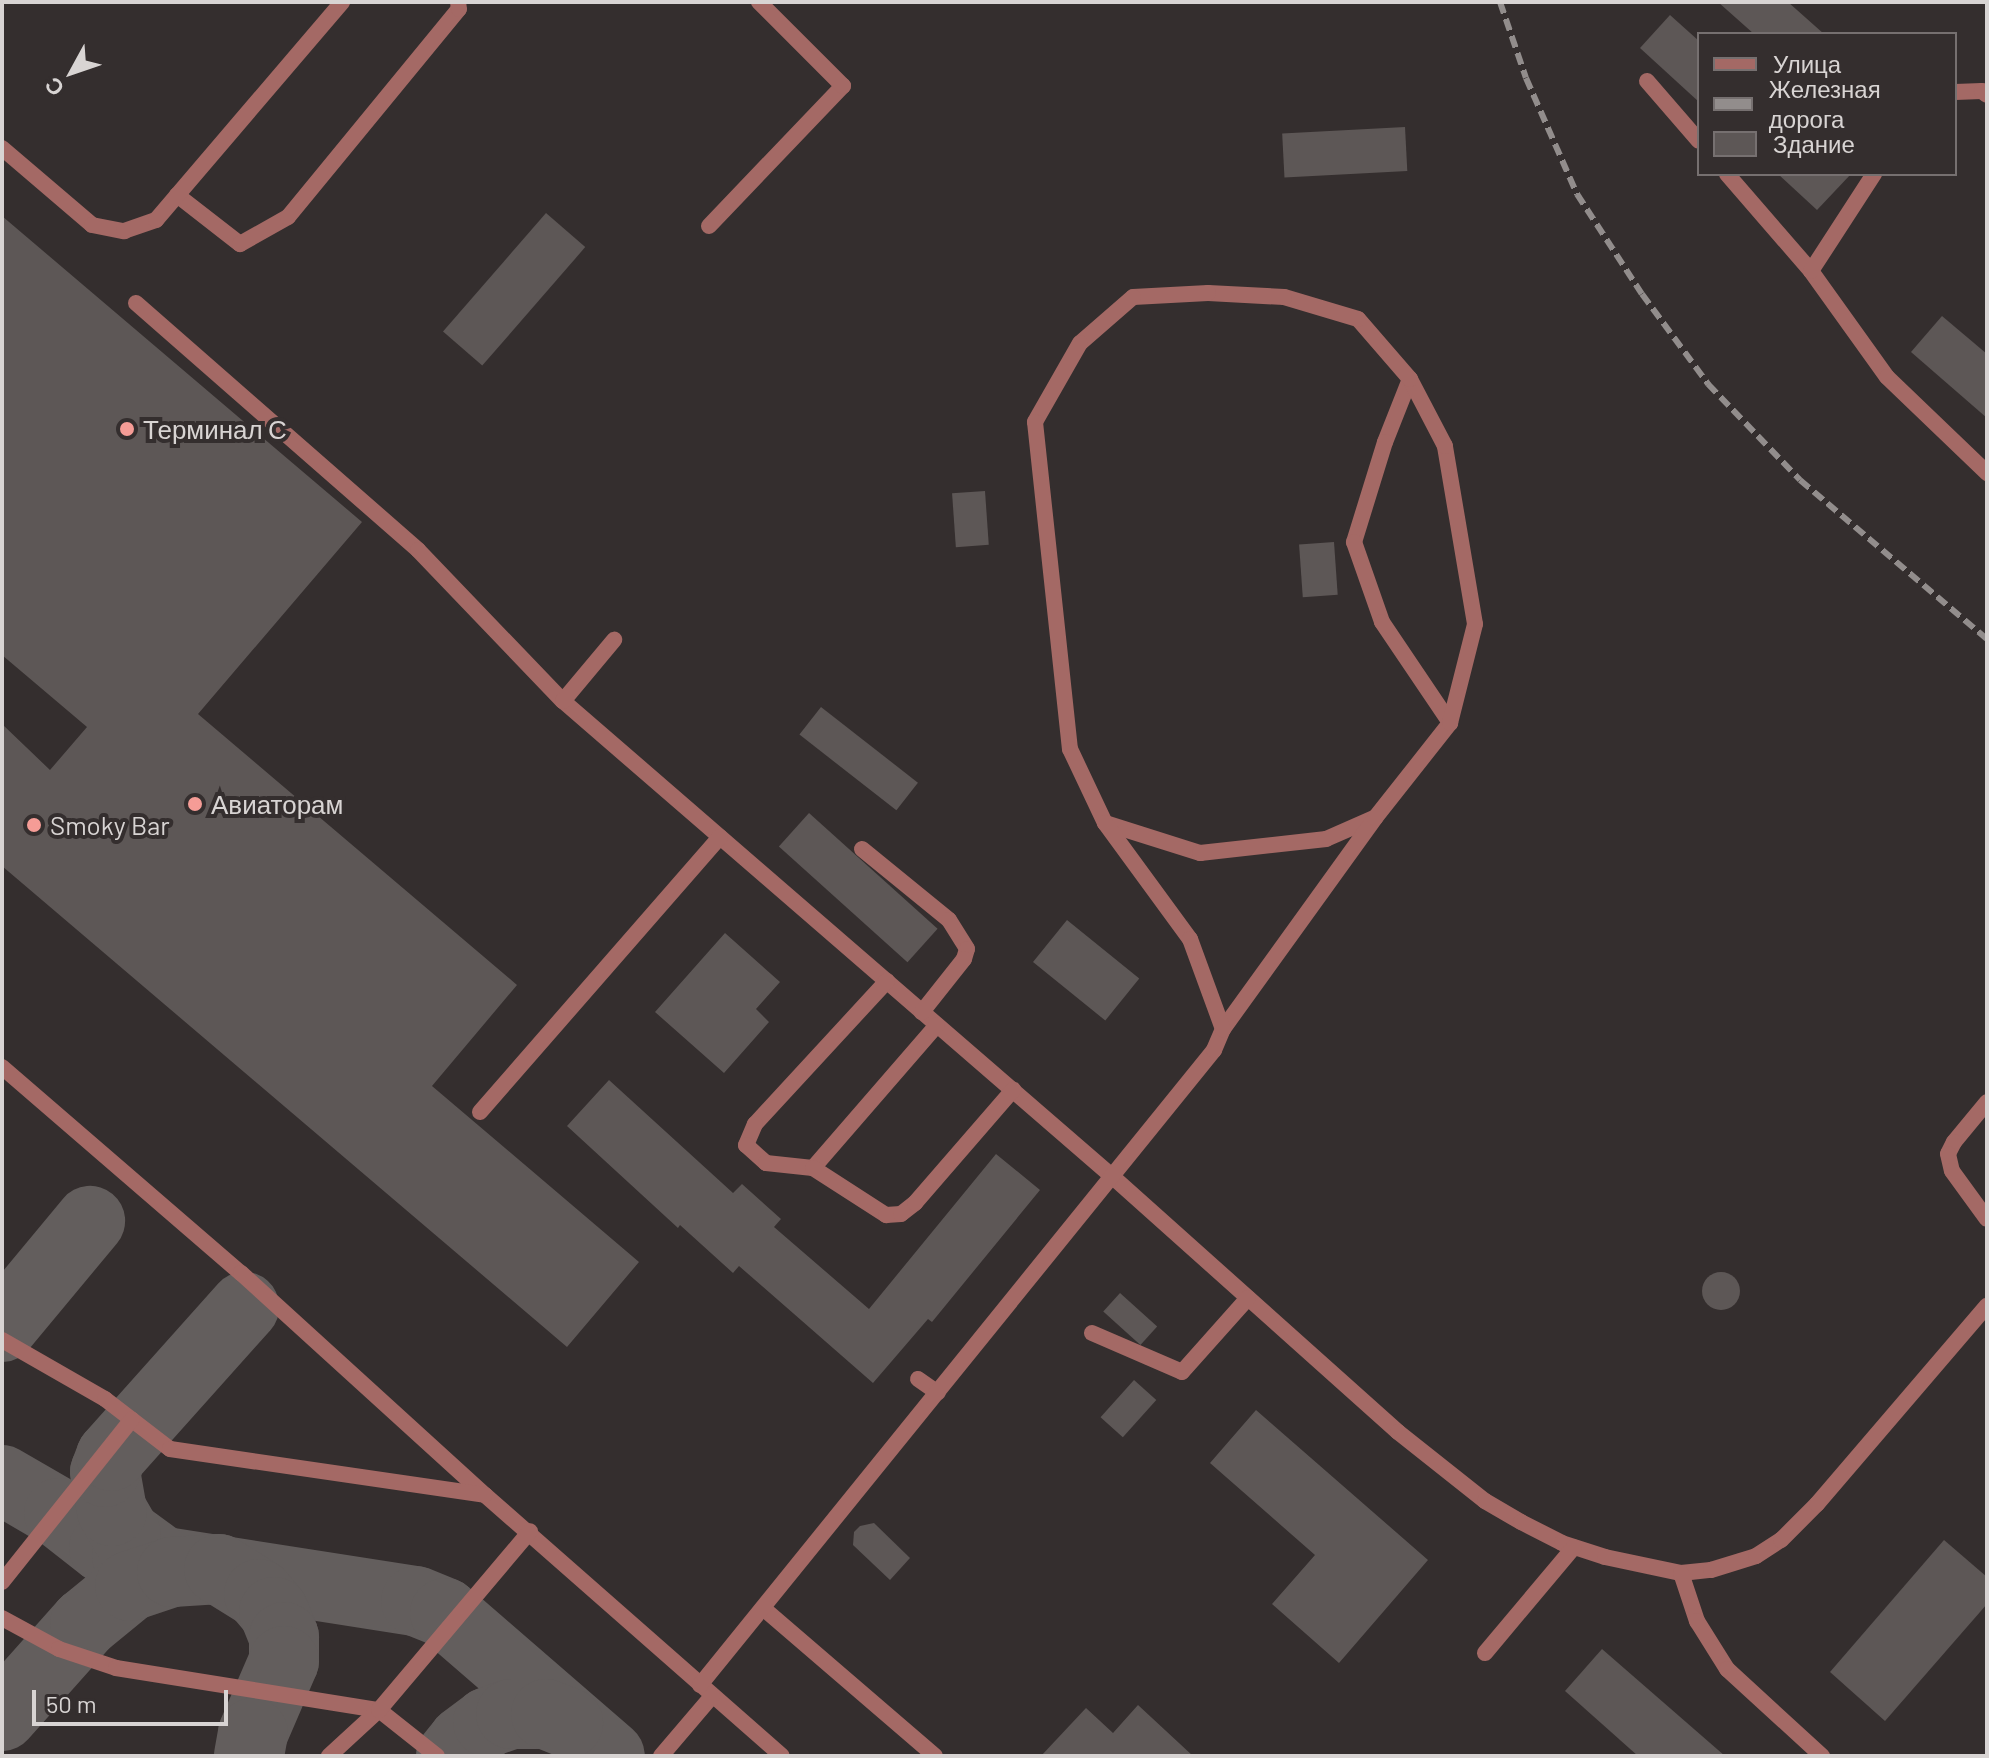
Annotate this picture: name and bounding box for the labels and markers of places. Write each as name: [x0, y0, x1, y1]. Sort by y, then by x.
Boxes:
place label: Терминал С: [143, 413, 287, 445]
marker: Терминал С: [118, 420, 136, 438]
place label: Авиаторам: [211, 788, 343, 820]
marker: Авиаторам: [186, 795, 204, 813]
place label: Smoky Bar: [50, 809, 170, 841]
marker: Smoky Bar: [25, 816, 43, 834]

